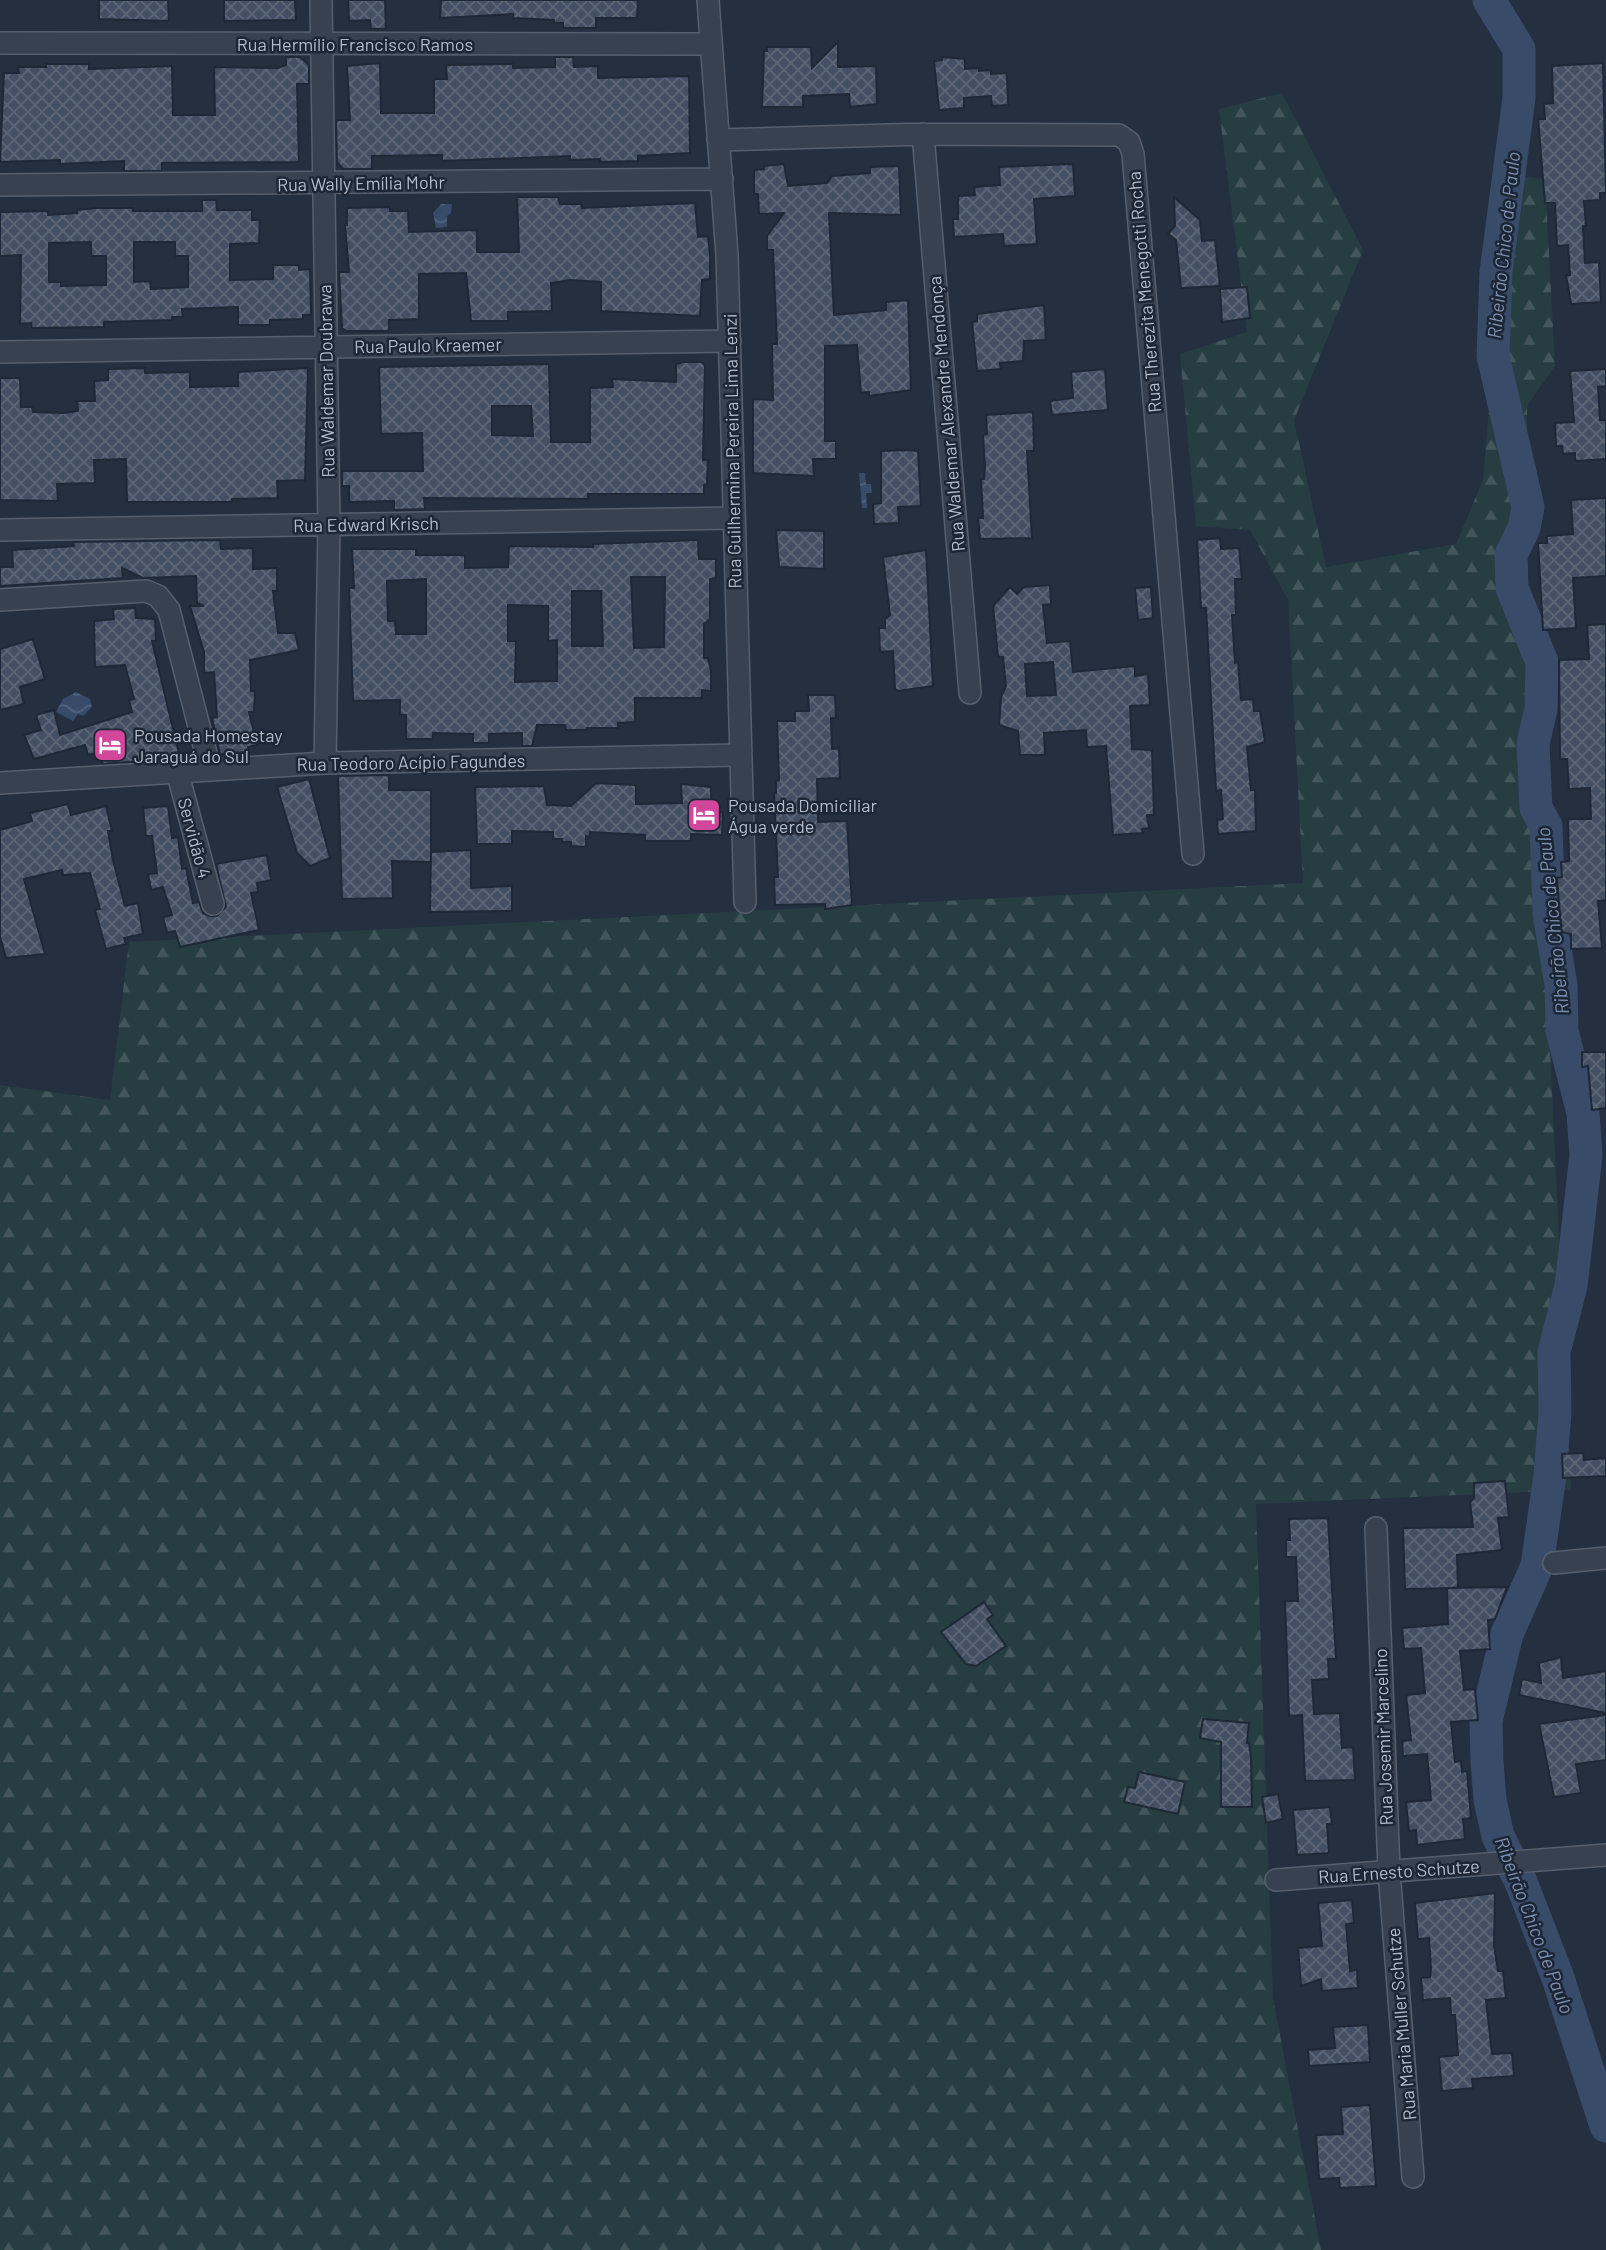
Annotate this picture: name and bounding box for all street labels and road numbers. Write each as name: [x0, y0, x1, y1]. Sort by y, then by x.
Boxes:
street label: Rua Hermílio Francisco Ramos: [237, 33, 473, 55]
street label: Rua Therezita Menegotti Rocha: [1122, 170, 1166, 414]
street label: Rua Wally Emília Mohr: [277, 171, 446, 195]
street label: Rua Waldemar Alexandre Mendonça: [923, 275, 969, 553]
street label: Rua Waldemar Doubrawa: [313, 284, 339, 478]
street label: Rua Guilhermina Pereira Lima Lenzi: [719, 313, 745, 589]
street label: Rua Paulo Kraemer: [354, 333, 502, 357]
street label: Rua Edward Krisch: [293, 512, 439, 536]
street label: Rua Teodoro Acípio Fagundes: [296, 749, 526, 775]
street label: Servidão 4: [174, 795, 216, 881]
street label: Rua Josemir Marcelino: [1369, 1648, 1397, 1826]
street label: Rua Ernesto Schutze: [1318, 1854, 1480, 1888]
street label: Rua Maria Muller Schutze: [1382, 1927, 1420, 2121]

